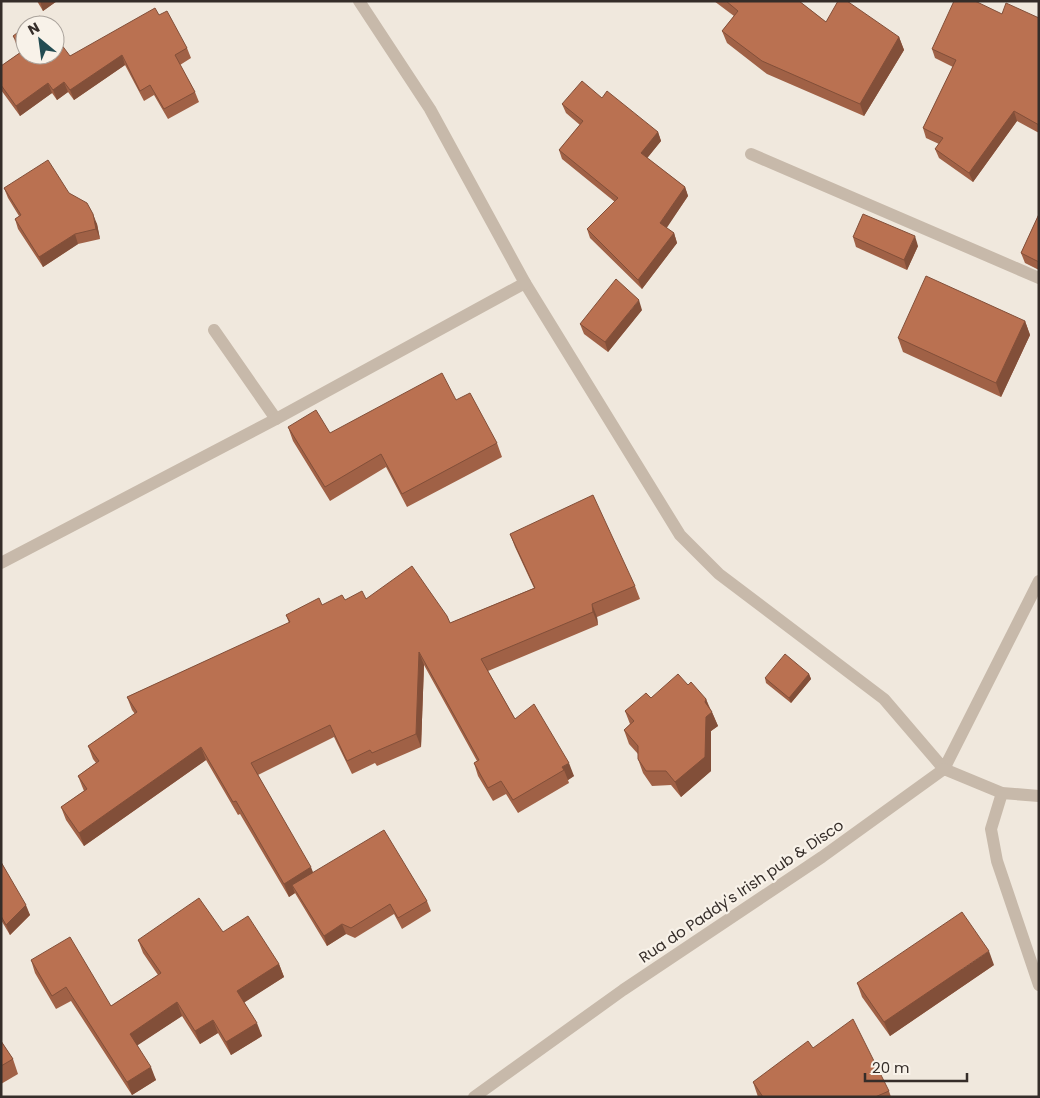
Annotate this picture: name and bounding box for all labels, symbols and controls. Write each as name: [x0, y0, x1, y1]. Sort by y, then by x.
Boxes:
north arrow: [15, 15, 65, 65]
text: N: [24, 17, 43, 40]
street label: Rua do Paddy's Irish pub & Disco: [635, 814, 847, 968]
scale bar: [865, 1050, 968, 1082]
text: 20 m: [872, 1057, 910, 1078]

